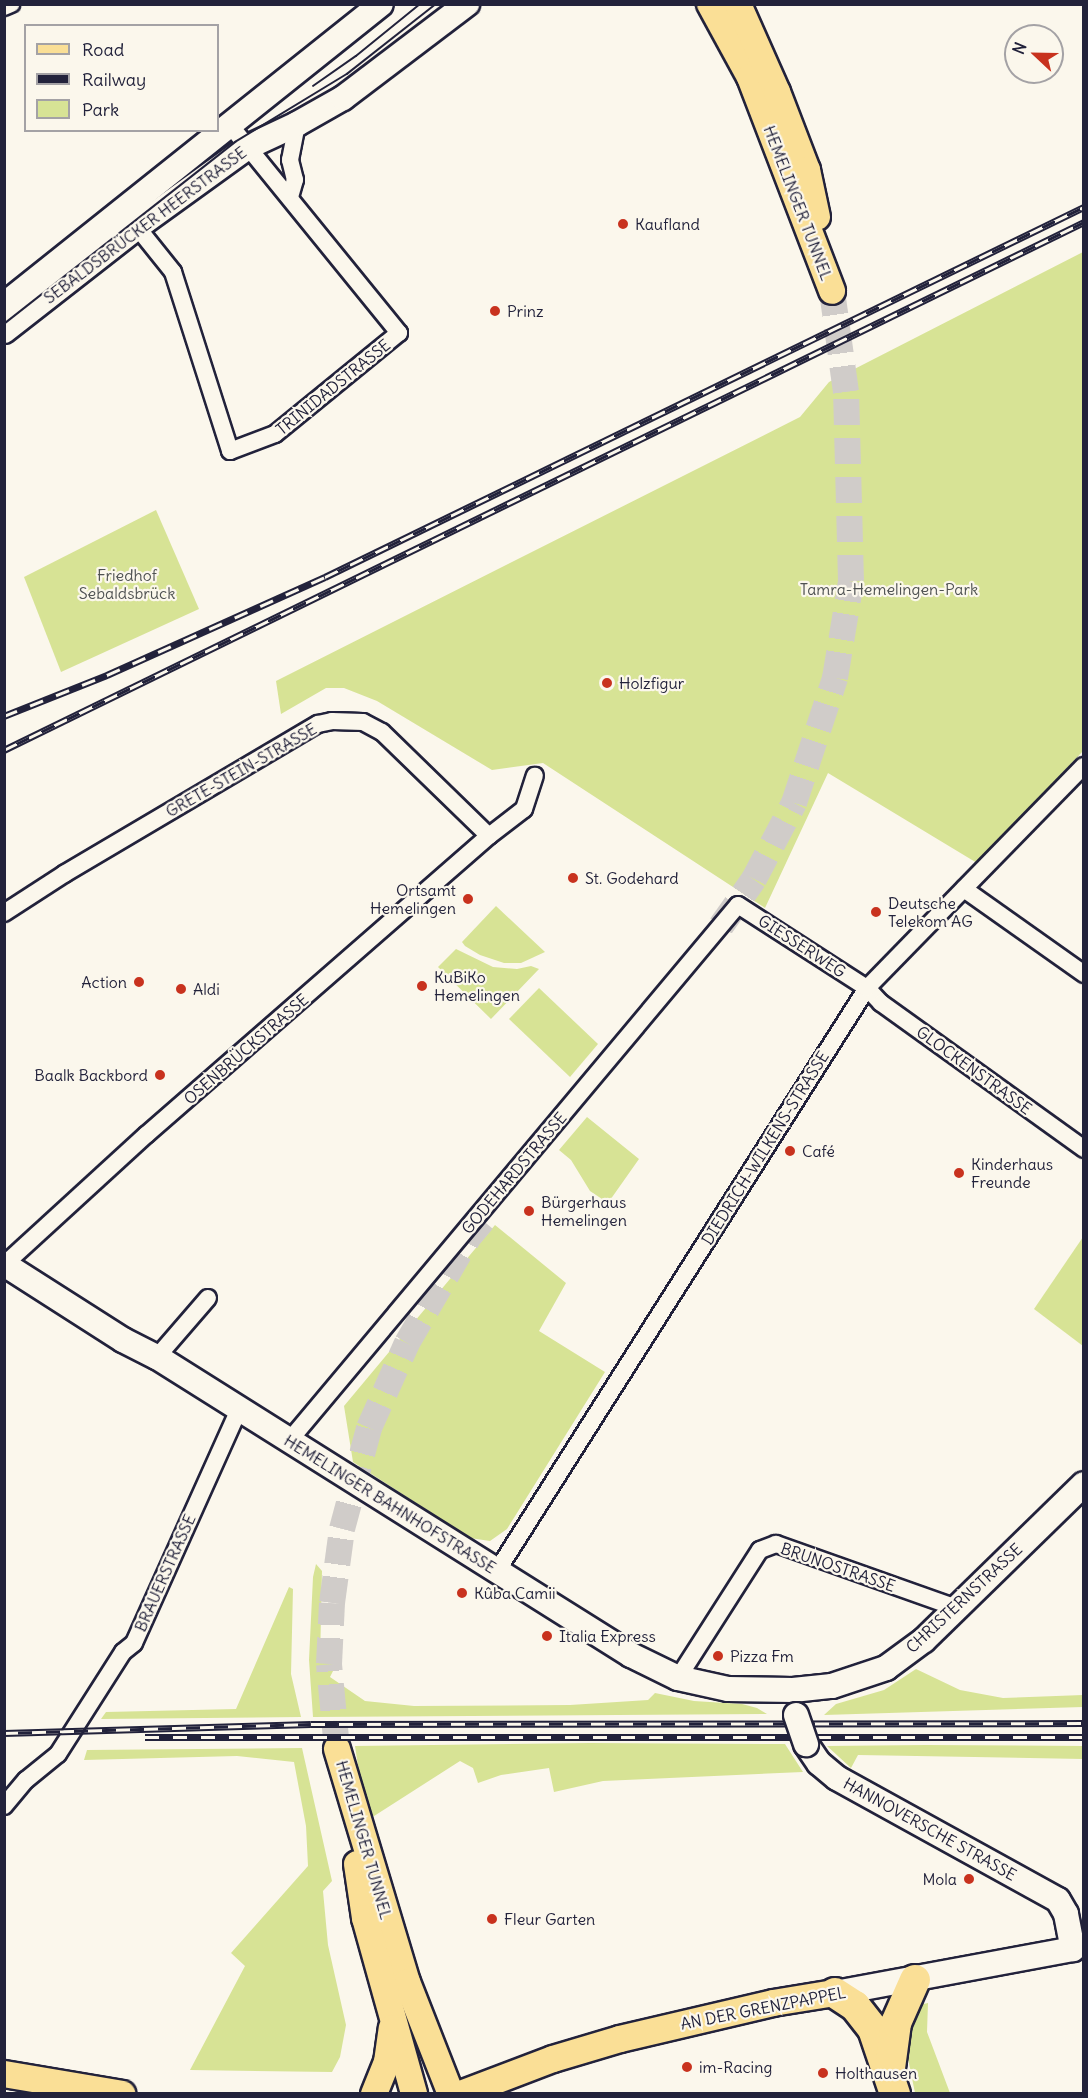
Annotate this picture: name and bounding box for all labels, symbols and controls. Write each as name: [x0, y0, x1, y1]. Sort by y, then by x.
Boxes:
legend: [24, 24, 219, 132]
north arrow: [1004, 24, 1064, 84]
text: Road: [82, 38, 124, 61]
text: N: [1008, 39, 1031, 57]
text: Railway: [82, 68, 146, 91]
text: Park: [82, 98, 119, 121]
street label: HEMELINGER TUNNEL: [760, 123, 836, 283]
street label: SEBALDSBRÜCKER HEERSTRASSE: [40, 143, 250, 307]
place label: Kaufland: [635, 214, 700, 234]
marker: Kaufland: [616, 217, 630, 231]
place label: Prinz: [507, 301, 544, 321]
marker: Prinz: [488, 304, 502, 318]
street label: TRINIDADSTRASSE: [272, 335, 394, 439]
park label: Friedhof Sebaldsbrück: [79, 565, 175, 603]
park label: Tamra-Hemelingen-Park: [800, 579, 978, 599]
place label: Holzfigur: [619, 673, 684, 693]
marker: Holzfigur: [600, 676, 614, 690]
street label: GRETE-STEIN-STRASSE: [162, 719, 320, 821]
place label: St. Godehard: [585, 868, 679, 888]
marker: St. Godehard: [566, 871, 580, 885]
place label: Ortsamt Hemelingen: [370, 880, 456, 918]
marker: Ortsamt Hemelingen: [461, 892, 475, 906]
place label: Deutsche Telekom AG: [888, 893, 973, 931]
marker: Deutsche Telekom AG: [869, 905, 883, 919]
street label: GIESSERWEG: [755, 911, 849, 981]
place label: KuBiKo Hemelingen: [434, 967, 520, 1005]
place label: Action: [81, 972, 127, 992]
marker: Action: [132, 975, 146, 989]
place label: Aldi: [193, 979, 220, 999]
marker: KuBiKo Hemelingen: [415, 979, 429, 993]
marker: Aldi: [174, 982, 188, 996]
street label: OSENBRÜCKSTRASSE: [180, 990, 312, 1108]
street label: GLOCKENSTRASSE: [913, 1022, 1035, 1118]
street label: DIEDRICH-WILKENS-STRASSE: [697, 1048, 833, 1248]
place label: Baalk Backbord: [34, 1065, 148, 1085]
marker: Baalk Backbord: [153, 1068, 167, 1082]
street label: GODEHARDSTRASSE: [458, 1108, 570, 1238]
place label: Café: [802, 1141, 835, 1161]
marker: Café: [783, 1144, 797, 1158]
place label: Kinderhaus Freunde: [971, 1154, 1053, 1192]
marker: Kinderhaus Freunde: [952, 1166, 966, 1180]
place label: Bürgerhaus Hemelingen: [541, 1192, 627, 1230]
marker: Bürgerhaus Hemelingen: [522, 1204, 536, 1218]
street label: HEMELINGER BAHNHOFSTRASSE: [281, 1431, 499, 1577]
street label: BRAUERSTRASSE: [131, 1511, 199, 1635]
street label: BRUNOSTRASSE: [778, 1538, 898, 1596]
street label: CHRISTERNSTRASSE: [902, 1539, 1026, 1657]
place label: Kûba Camii: [474, 1583, 556, 1603]
marker: Kûba Camii: [455, 1586, 469, 1600]
place label: Italia Express: [559, 1626, 656, 1646]
marker: Italia Express: [540, 1629, 554, 1643]
place label: Pizza Fm: [730, 1646, 794, 1666]
marker: Pizza Fm: [711, 1649, 725, 1663]
street label: HEMELINGER TUNNEL: [332, 1758, 396, 1922]
street label: HANNOVERSCHE STRASSE: [840, 1773, 1020, 1885]
place label: Mola: [922, 1869, 957, 1889]
marker: Mola: [962, 1872, 976, 1886]
place label: Fleur Garten: [504, 1909, 595, 1929]
marker: Fleur Garten: [485, 1912, 499, 1926]
street label: AN DER GRENZPAPPEL: [679, 1983, 847, 2033]
place label: im-Racing: [699, 2057, 772, 2077]
marker: im-Racing: [680, 2060, 694, 2074]
place label: Holthausen: [835, 2063, 917, 2083]
marker: Holthausen: [816, 2066, 830, 2080]

